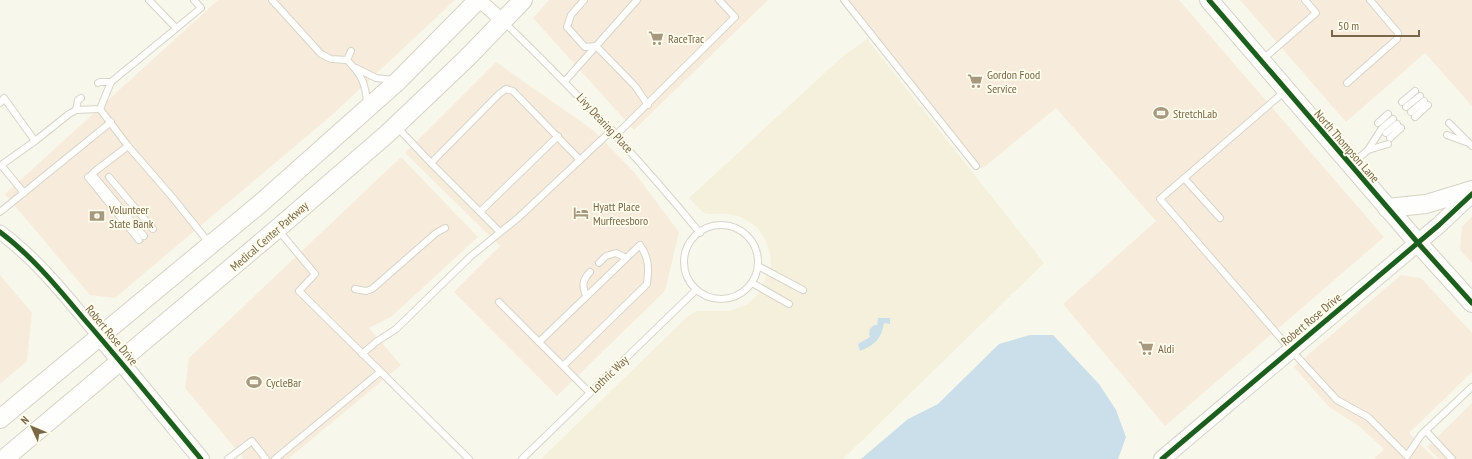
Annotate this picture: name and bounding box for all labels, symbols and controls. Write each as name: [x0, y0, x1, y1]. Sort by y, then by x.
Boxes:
scale bar: [1332, 12, 1419, 38]
text: 50 m: [1338, 18, 1359, 33]
supermarket icon: RaceTrac: [647, 29, 665, 47]
place label: RaceTrac: [668, 31, 705, 46]
place label: Gordon Food Service: [987, 67, 1040, 96]
supermarket icon: Gordon Food Service: [966, 72, 984, 90]
street label: Livy Dearing Place: [574, 90, 636, 156]
sports icon: StretchLab: [1152, 104, 1170, 122]
place label: StretchLab: [1173, 106, 1217, 121]
street label: North Thompson Lane: [1311, 106, 1383, 186]
street label: Medical Center Parkway: [227, 198, 311, 274]
place label: Hyatt Place Murfreesboro: [593, 199, 648, 228]
place label: Volunteer State Bank: [108, 202, 154, 231]
hotel icon: Hyatt Place Murfreesboro: [572, 204, 590, 222]
bank icon: Volunteer State Bank: [88, 207, 106, 225]
street label: Robert Rose Drive: [1278, 289, 1344, 348]
street label: Robert Rose Drive: [83, 302, 142, 368]
supermarket icon: Aldi: [1137, 339, 1155, 357]
place label: Aldi: [1158, 341, 1174, 356]
street label: Lothric Way: [587, 352, 632, 396]
sports icon: CycleBar: [245, 373, 263, 391]
place label: CycleBar: [266, 375, 302, 390]
north arrow: [12, 407, 52, 447]
text: N: [18, 413, 32, 427]

